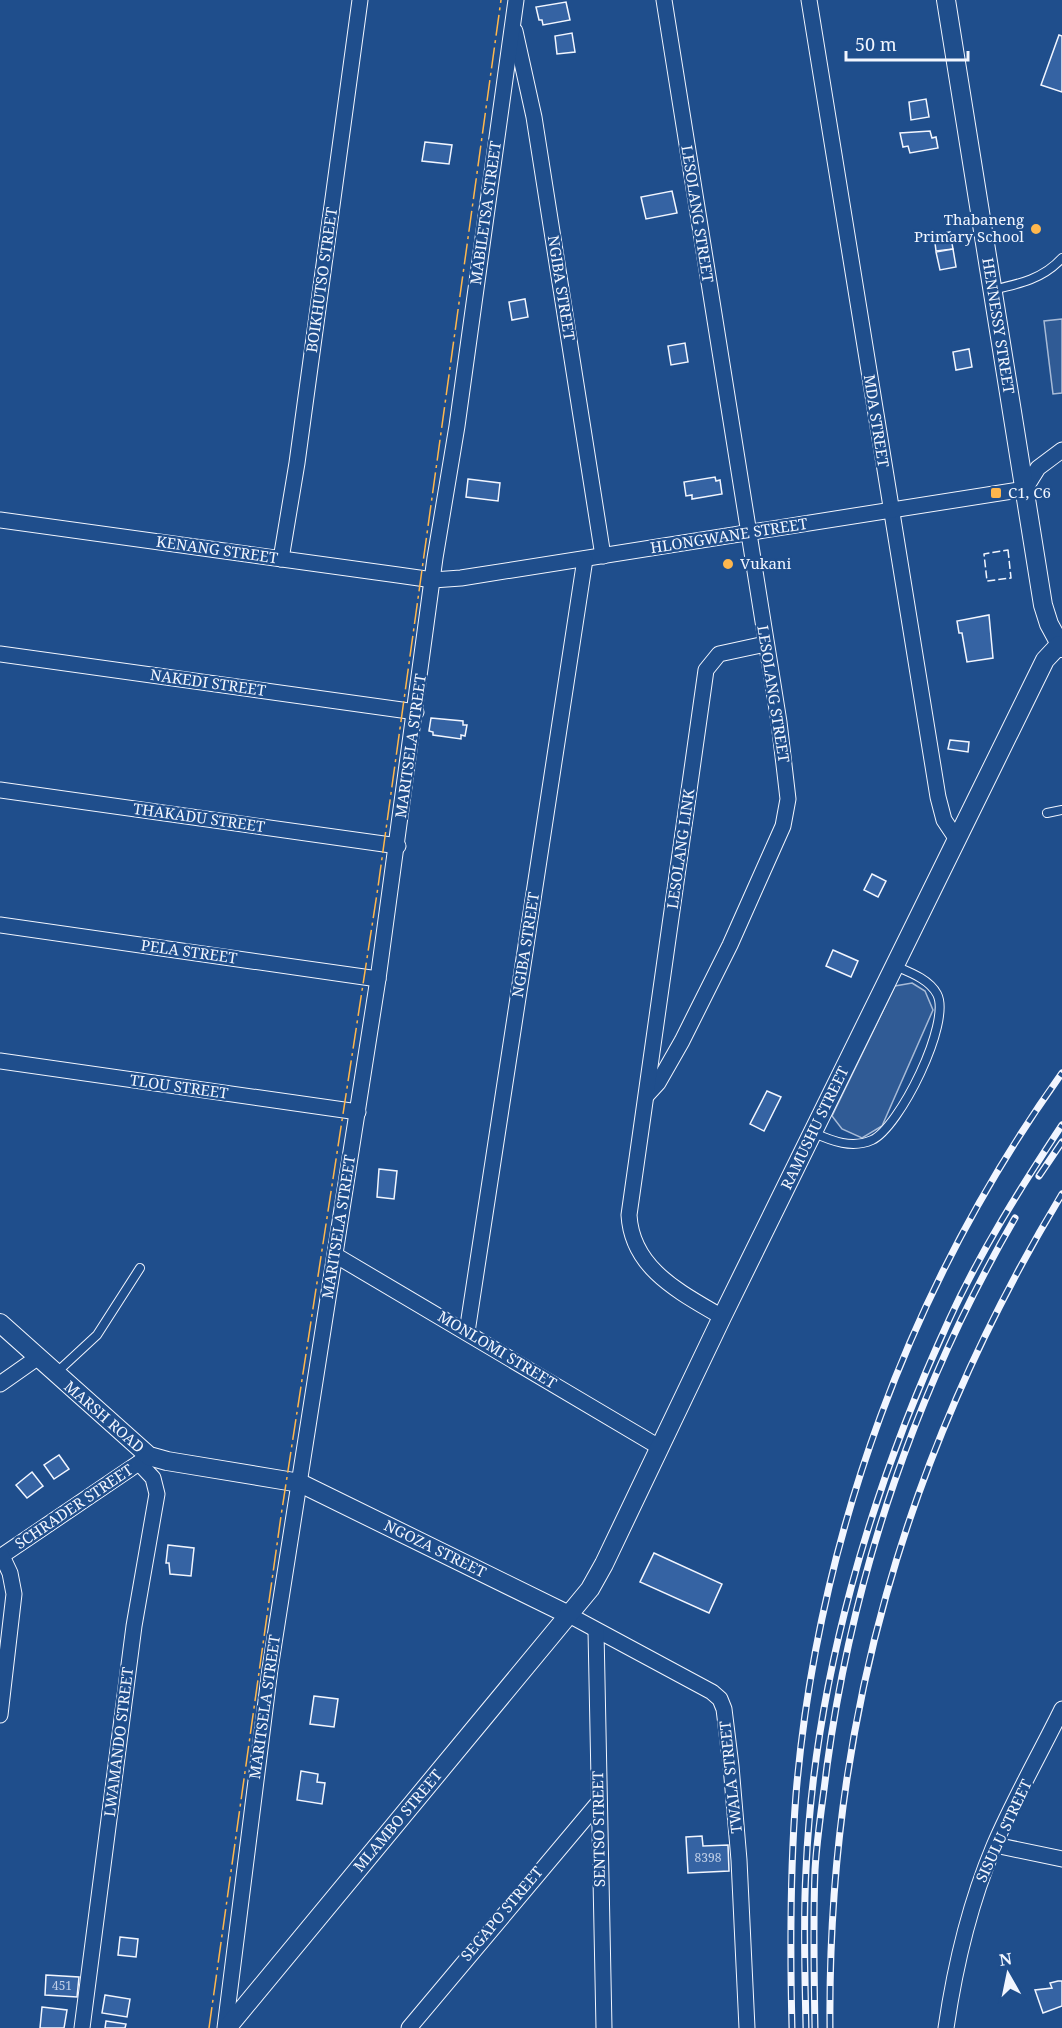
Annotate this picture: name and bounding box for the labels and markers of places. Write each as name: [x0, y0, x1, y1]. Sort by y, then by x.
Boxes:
place label: Thabaneng Primary School: [914, 209, 1024, 246]
marker: Thabaneng Primary School: [1029, 222, 1043, 236]
place label: C1, C6: [1008, 482, 1051, 502]
marker: C1, C6: [989, 486, 1003, 500]
place label: Vukani: [740, 553, 792, 573]
marker: Vukani: [721, 557, 735, 571]

